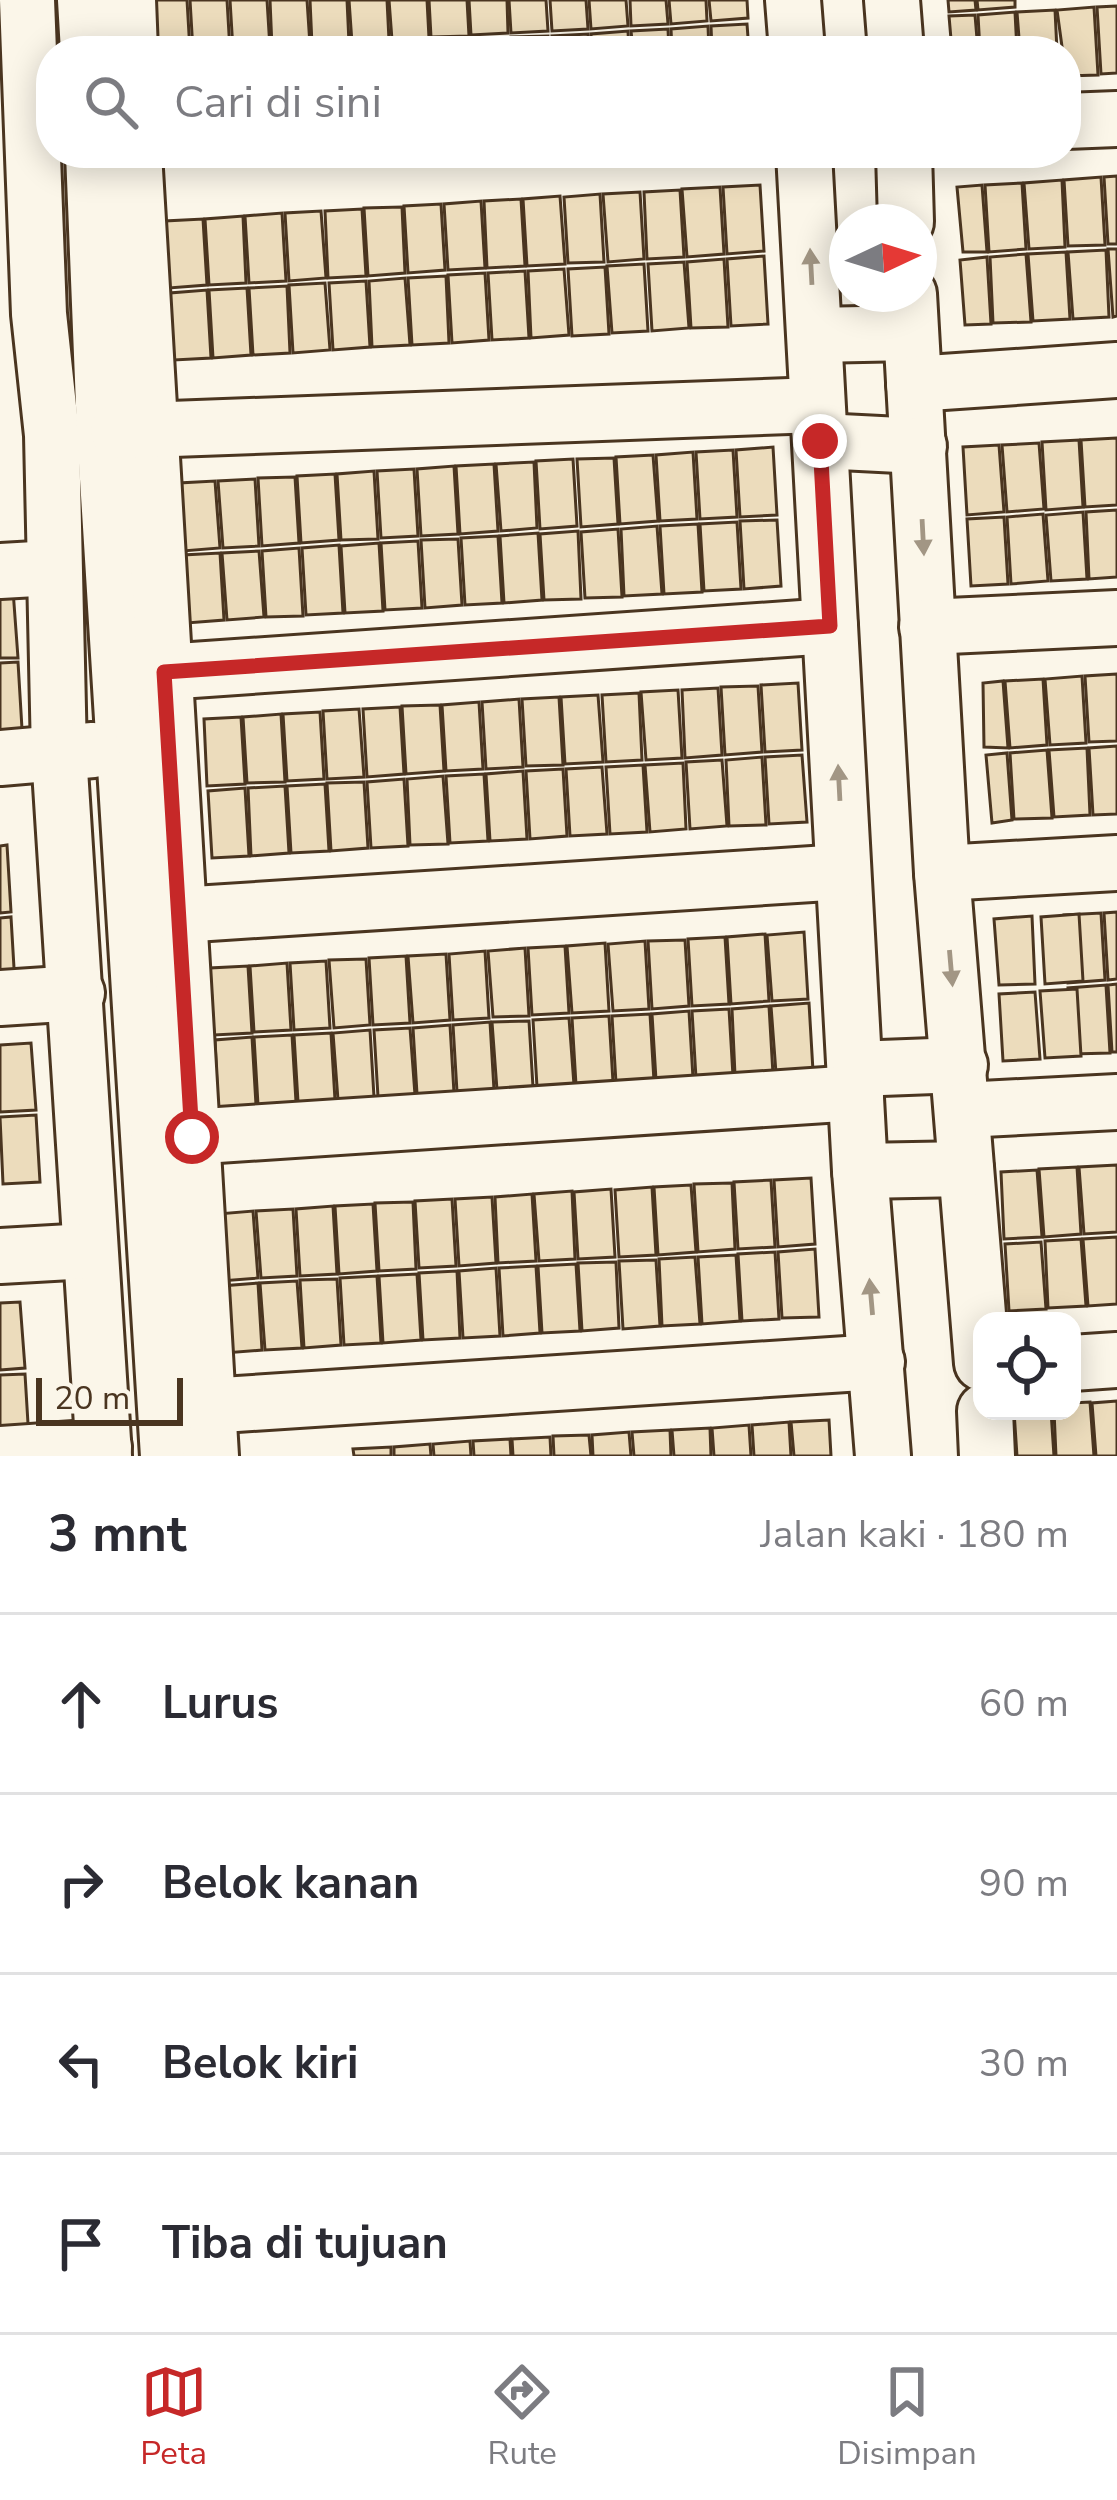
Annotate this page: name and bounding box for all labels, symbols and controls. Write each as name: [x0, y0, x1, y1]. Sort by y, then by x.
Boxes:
search box: [36, 36, 1081, 168]
icon: search: [78, 69, 144, 135]
text: Cari di sini: [174, 72, 382, 133]
north arrow: [829, 204, 937, 312]
one-way arrow: [801, 247, 820, 285]
route end: [793, 414, 847, 468]
one-way arrow: [914, 519, 933, 557]
one-way arrow: [829, 763, 848, 801]
one-way arrow: [942, 949, 961, 987]
route start: [165, 1110, 219, 1164]
one-way arrow: [861, 1278, 880, 1316]
map controls: [973, 1312, 1081, 1420]
button: locate: [973, 1312, 1081, 1420]
scale bar: [36, 1372, 183, 1425]
text: 20 m: [54, 1376, 130, 1421]
text: 3 mnt: [48, 1499, 187, 1569]
text: Jalan kaki · 180 m: [760, 1508, 1069, 1561]
icon: ahead: [48, 1671, 114, 1737]
text: Lurus: [162, 1673, 279, 1734]
text: 60 m: [979, 1677, 1069, 1730]
icon: right: [48, 1851, 114, 1917]
text: Belok kanan: [162, 1853, 419, 1914]
text: 90 m: [979, 1857, 1069, 1910]
icon: left: [48, 2031, 114, 2097]
text: Belok kiri: [162, 2033, 358, 2094]
text: 30 m: [979, 2037, 1069, 2090]
icon: arrive: [48, 2211, 114, 2277]
text: Tiba di tujuan: [162, 2213, 448, 2274]
tab: Peta: [140, 2359, 207, 2476]
tab: Rute: [487, 2359, 557, 2476]
tab: Disimpan: [837, 2359, 977, 2476]

